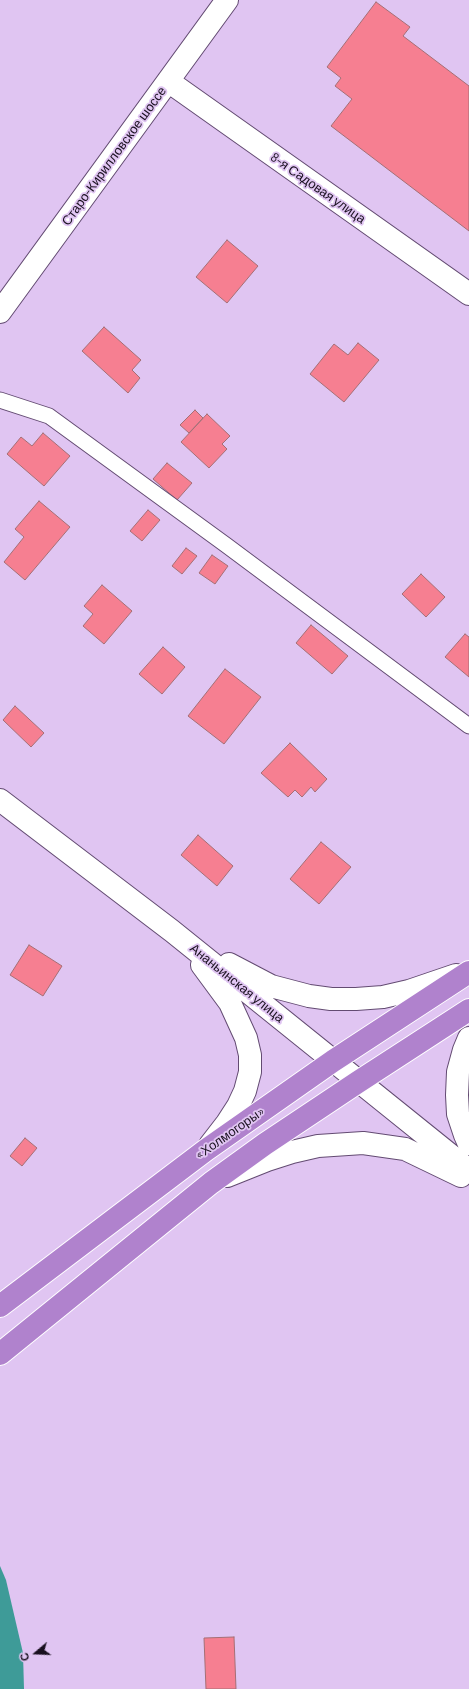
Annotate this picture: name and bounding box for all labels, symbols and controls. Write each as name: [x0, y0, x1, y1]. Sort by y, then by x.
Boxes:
street label: Старо-Кирилловское шоссе: [58, 83, 170, 229]
street label: 8-я Садовая улица: [267, 149, 369, 227]
street label: Ананьинская улица: [187, 940, 287, 1026]
street label: «Холмогоры»: [192, 1103, 268, 1163]
north arrow: [16, 1633, 56, 1673]
text: С: [17, 1651, 32, 1663]

